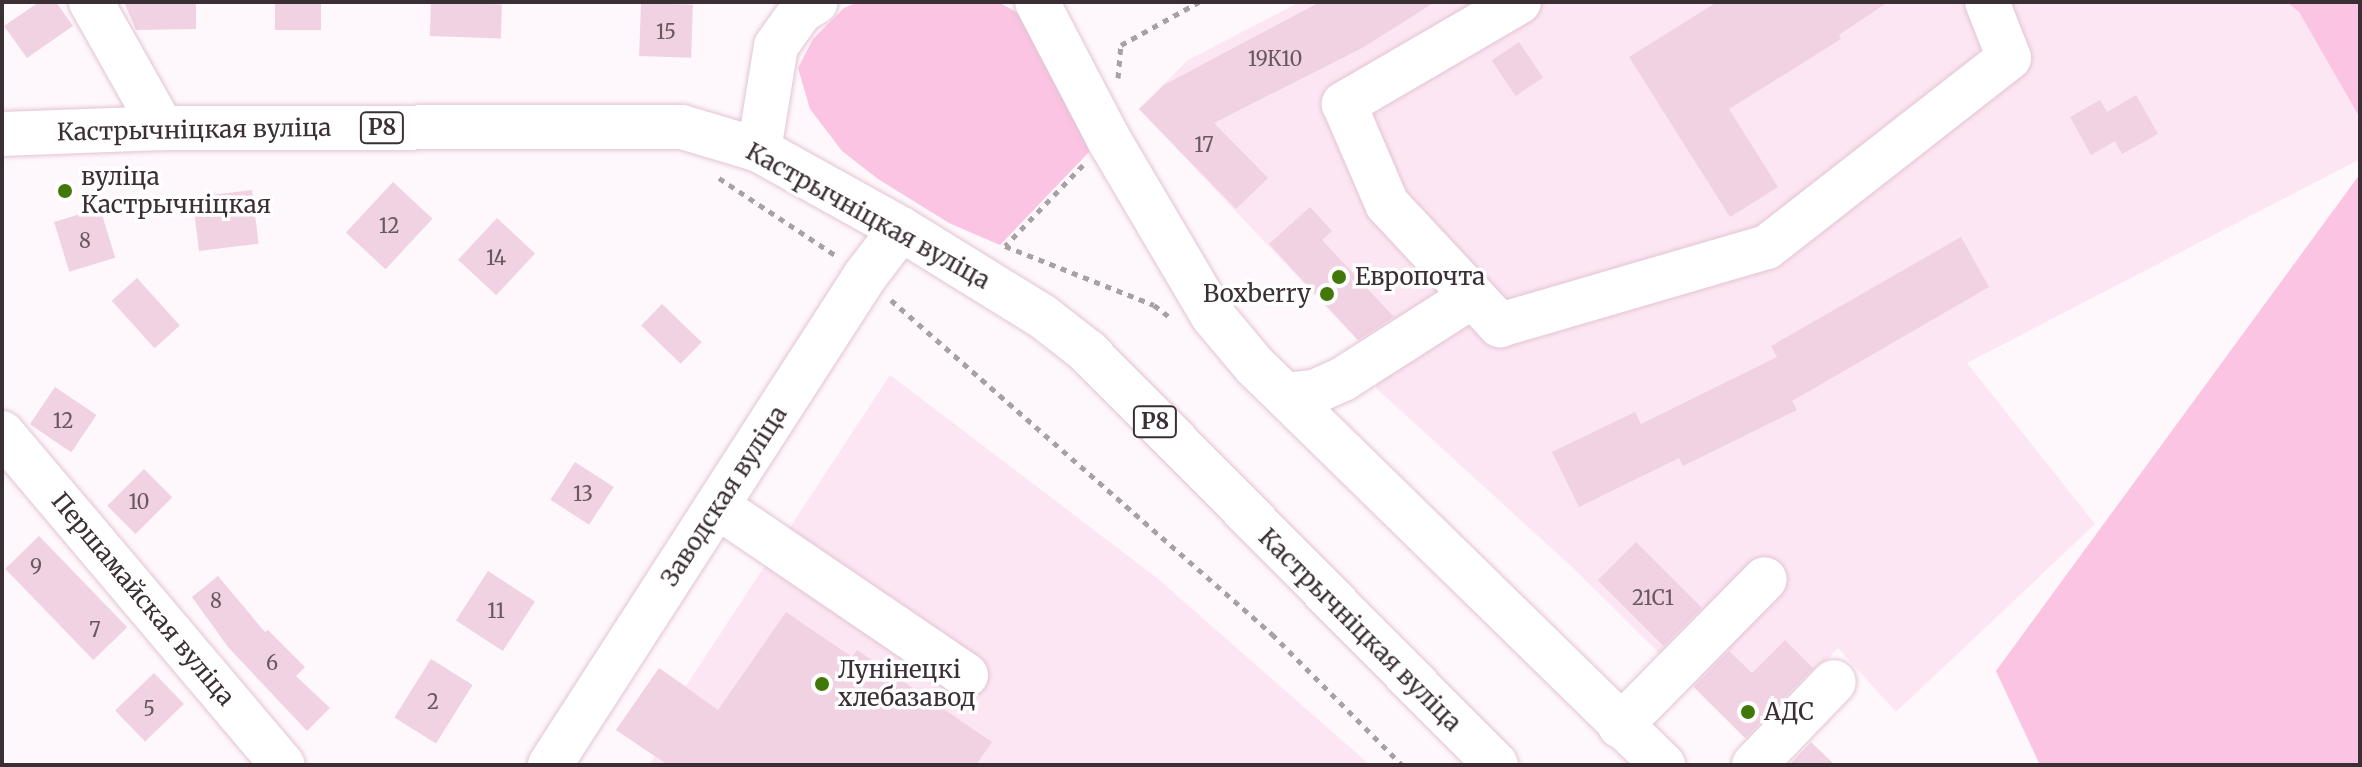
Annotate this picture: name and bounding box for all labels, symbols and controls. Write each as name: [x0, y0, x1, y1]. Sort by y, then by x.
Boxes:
house number: 15: [656, 19, 676, 43]
house number: 19К10: [1248, 46, 1302, 70]
road number: Р8: [358, 110, 406, 146]
street label: Кастрычніцкая вуліца: [57, 113, 331, 147]
house number: 17: [1194, 132, 1214, 156]
street label: Кастрычніцкая вуліца: [741, 137, 995, 295]
place label: вуліца Кастрычніцкая: [81, 163, 271, 219]
marker: вуліца Кастрычніцкая: [56, 182, 74, 200]
house number: 12: [379, 213, 399, 237]
house number: 8: [79, 228, 91, 252]
house number: 14: [486, 245, 506, 269]
place label: Европочта: [1355, 263, 1485, 291]
marker: Европочта: [1330, 268, 1348, 286]
place label: Boxberry: [1203, 280, 1311, 308]
marker: Boxberry: [1318, 285, 1336, 303]
street label: Заводская вуліца: [655, 401, 793, 591]
road number: Р8: [1131, 404, 1179, 440]
house number: 12: [53, 408, 73, 432]
house number: 13: [573, 481, 593, 505]
street label: Першамайская вуліца: [45, 487, 241, 711]
house number: 10: [128, 489, 150, 513]
street label: Кастрычніцкая вуліца: [1253, 523, 1467, 737]
house number: 9: [30, 554, 42, 578]
house number: 21С1: [1632, 585, 1674, 609]
house number: 8: [210, 588, 222, 612]
house number: 11: [487, 598, 505, 622]
house number: 7: [89, 617, 101, 641]
house number: 6: [266, 650, 278, 674]
place label: Лунінецкі хлебазавод: [838, 656, 976, 712]
marker: Лунінецкі хлебазавод: [813, 675, 831, 693]
house number: 2: [427, 689, 439, 713]
house number: 5: [143, 696, 155, 720]
place label: АДС: [1764, 698, 1814, 726]
marker: АДС: [1739, 703, 1757, 721]

